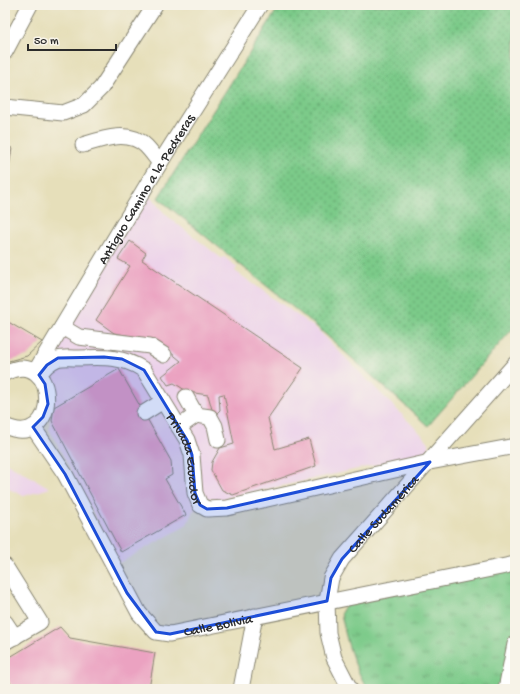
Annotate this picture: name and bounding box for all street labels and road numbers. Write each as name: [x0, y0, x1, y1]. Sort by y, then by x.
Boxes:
street label: Antiguo Camino a la Pedreras: [95, 111, 200, 268]
street label: Privada Ecuador: [160, 409, 205, 509]
street label: Calle Sudamérica: [345, 471, 424, 558]
street label: Calle Bolivia: [183, 611, 256, 642]

